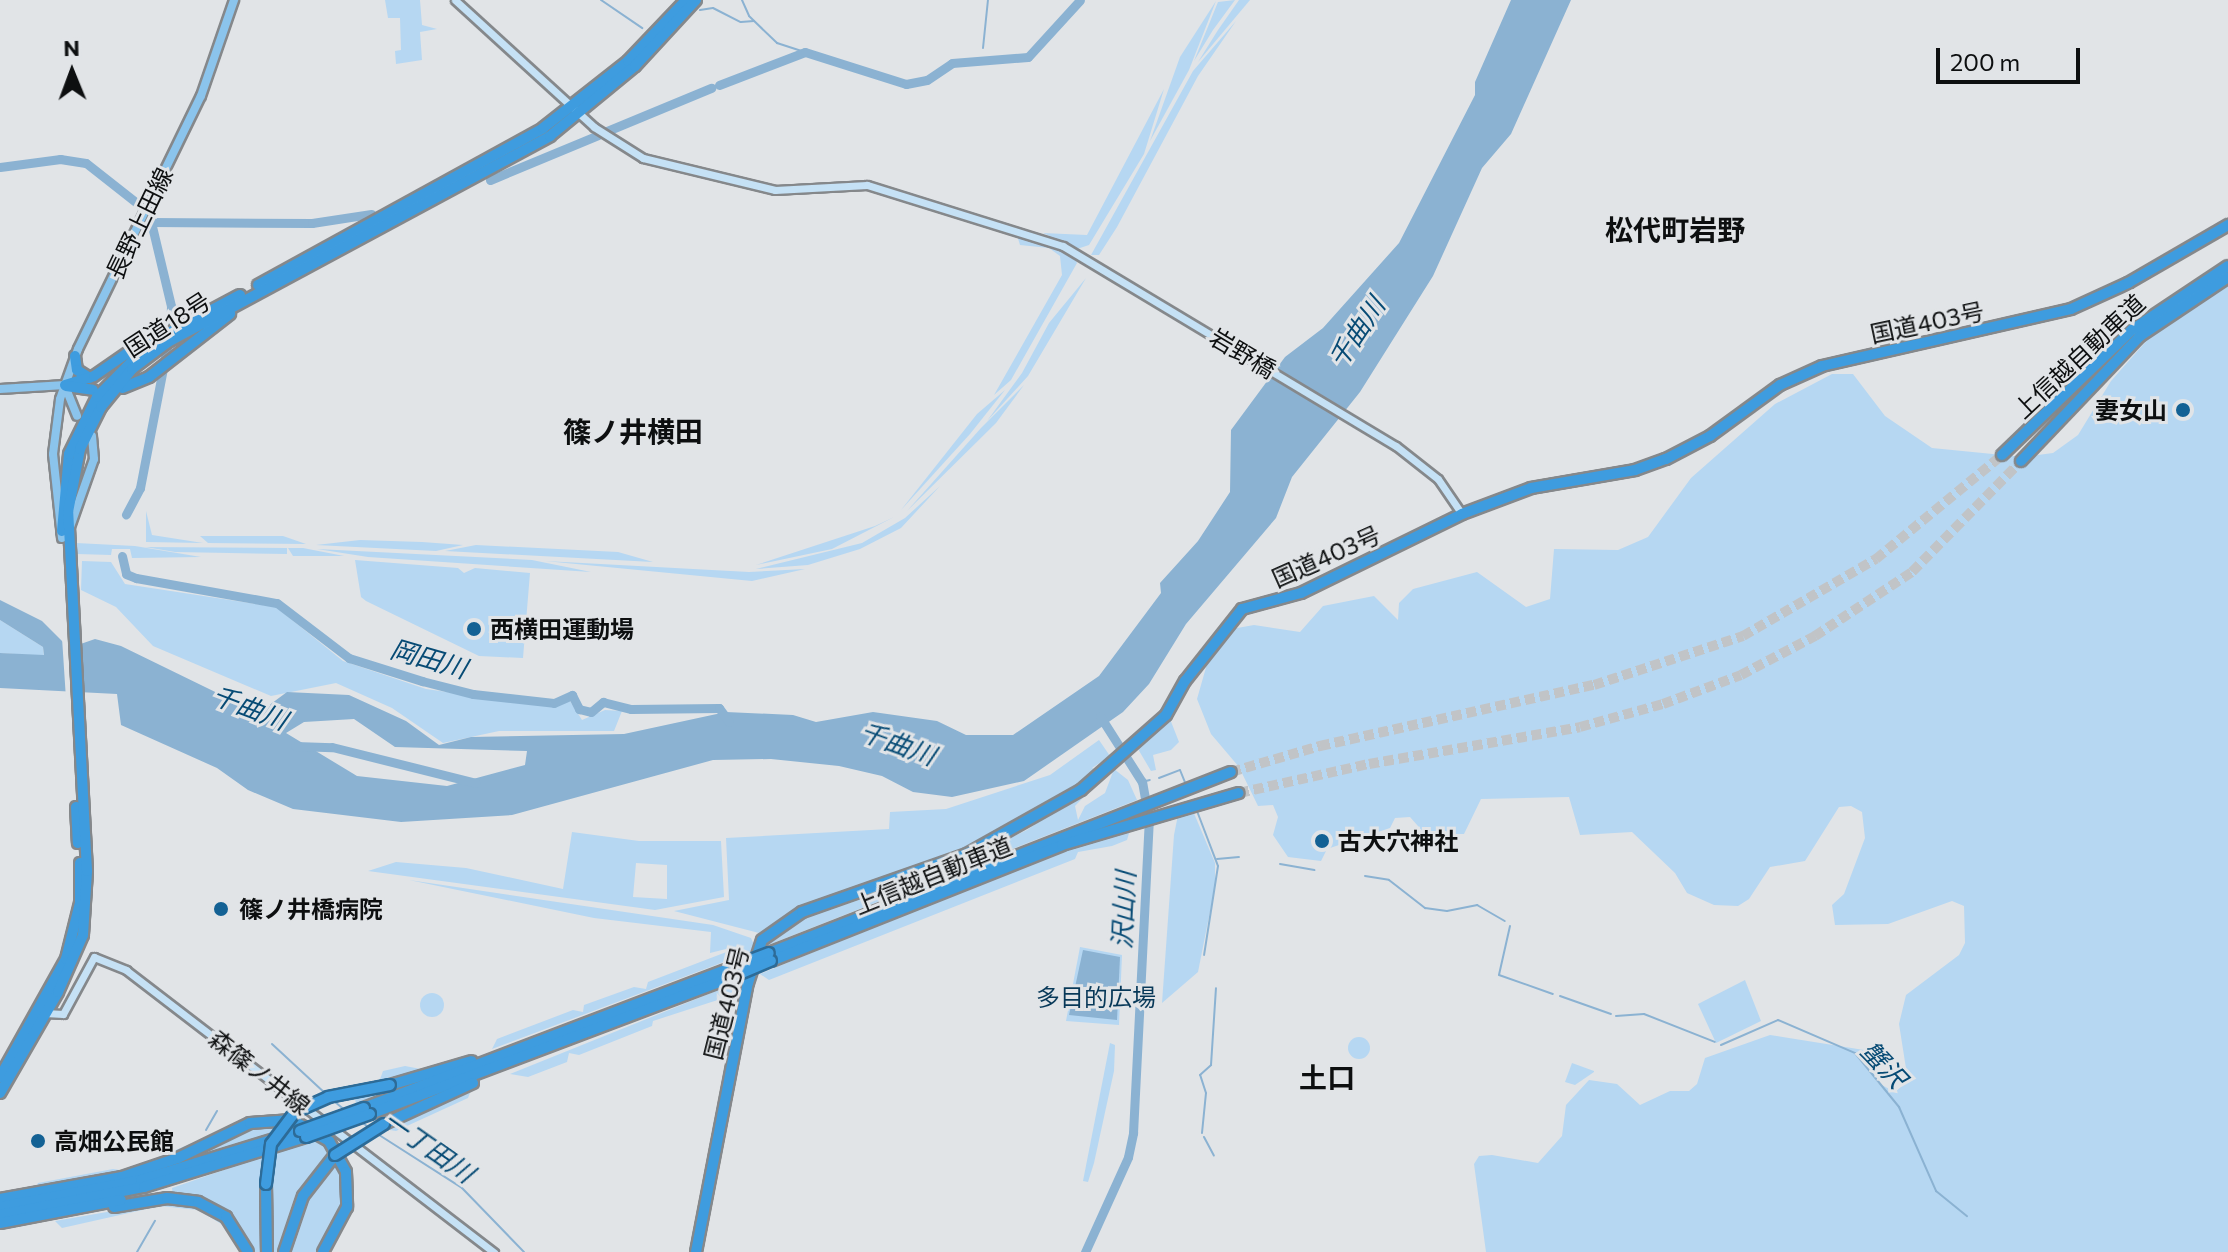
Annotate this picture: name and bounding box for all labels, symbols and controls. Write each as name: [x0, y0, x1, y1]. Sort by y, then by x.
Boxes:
north arrow: [32, 32, 112, 112]
scale bar: [1940, 32, 2084, 82]
text: N: [63, 34, 80, 61]
text: 200 m: [1950, 47, 2020, 76]
street label: 長野上田線: [100, 163, 178, 283]
district label: 松代町岩野: [1605, 212, 1745, 246]
street label: 国道18号: [119, 286, 215, 362]
street label: 上信越自動車道: [2008, 288, 2150, 424]
water label: 千曲川: [1321, 291, 1391, 373]
street label: 国道403号: [1867, 296, 1987, 348]
street label: 岩野橋: [1205, 322, 1281, 384]
place label: 妻女山: [2095, 396, 2167, 424]
marker: 妻女山: [2174, 401, 2192, 419]
district label: 篠ノ井横田: [563, 414, 703, 448]
street label: 国道403号: [1267, 519, 1385, 593]
place label: 西横田運動場: [490, 615, 634, 643]
marker: 西横田運動場: [465, 620, 483, 638]
water label: 岡田川: [387, 632, 471, 684]
water label: 千曲川: [208, 678, 292, 736]
water label: 千曲川: [856, 715, 940, 771]
place label: 古大穴神社: [1338, 827, 1458, 855]
street label: 上信越自動車道: [850, 830, 1016, 920]
marker: 古大穴神社: [1313, 832, 1331, 850]
water label: 沢山川: [1105, 870, 1141, 950]
place label: 篠ノ井橋病院: [239, 895, 383, 923]
marker: 篠ノ井橋病院: [210, 898, 232, 920]
street label: 国道403号: [698, 943, 754, 1063]
park label: 多目的広場: [1036, 983, 1156, 1011]
street label: 森篠ノ井線: [204, 1024, 316, 1120]
water label: 蟹沢: [1855, 1034, 1913, 1094]
district label: 土口: [1299, 1060, 1355, 1094]
water label: 一丁田川: [377, 1103, 481, 1189]
place label: 高畑公民館: [54, 1127, 174, 1155]
marker: 高畑公民館: [29, 1132, 47, 1150]

